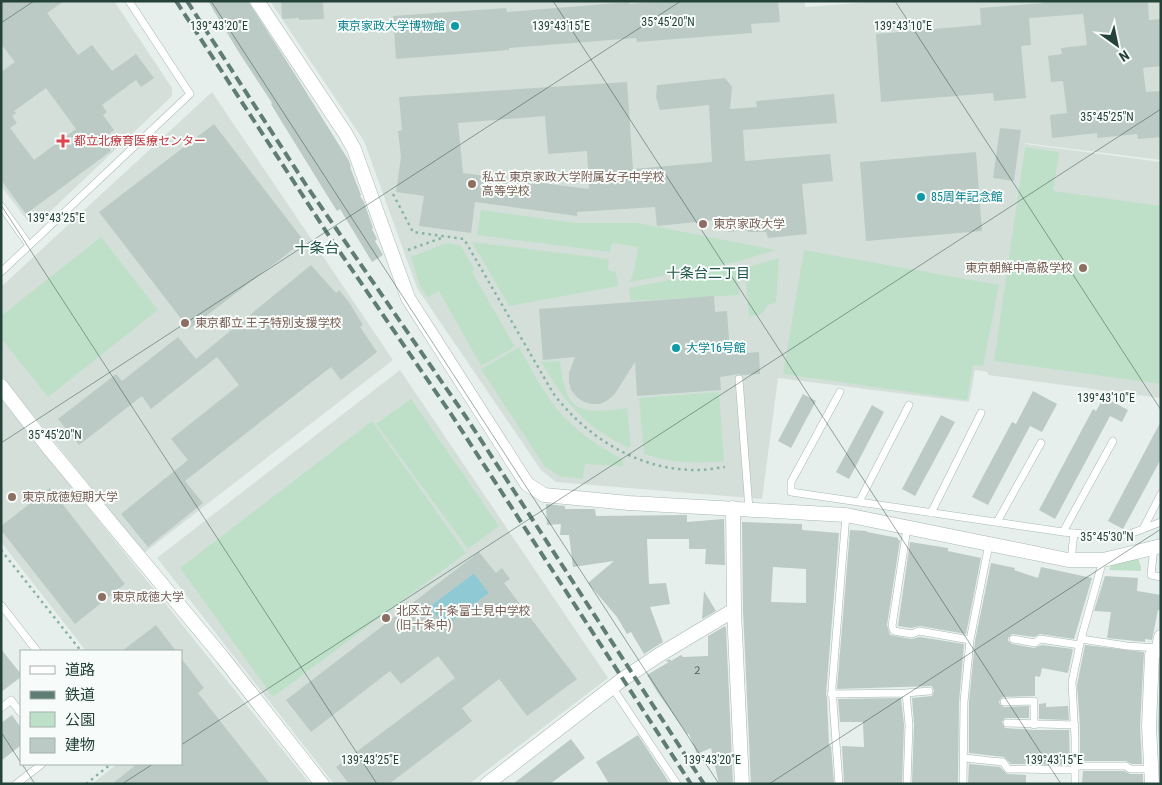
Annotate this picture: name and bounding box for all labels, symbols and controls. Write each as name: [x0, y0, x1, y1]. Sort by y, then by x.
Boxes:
text: 35°45'20"N: [641, 15, 695, 29]
text: 139°43'20"E: [190, 19, 248, 33]
place label: 東京家政大学博物館: [337, 19, 445, 33]
text: 139°43'15"E: [532, 19, 590, 33]
text: 139°43'10"E: [874, 19, 932, 33]
marker: 東京家政大学博物館: [449, 20, 461, 32]
north arrow: [1092, 20, 1142, 70]
text: N: [1116, 47, 1132, 65]
text: 35°45'25"N: [1080, 110, 1134, 124]
marker: 都立北療育医療センター: [56, 134, 70, 148]
place label: 都立北療育医療センター: [74, 134, 206, 148]
place label: 私立 東京家政大学附属女子中学校 高等学校: [482, 170, 665, 198]
marker: 私立 東京家政大学附属女子中学校 高等学校: [466, 178, 478, 190]
place label: 85周年記念館: [931, 190, 1003, 204]
marker: 85周年記念館: [915, 191, 927, 203]
text: 139°43'25"E: [27, 211, 85, 225]
place label: 東京家政大学: [713, 217, 785, 231]
marker: 東京家政大学: [697, 218, 709, 230]
district label: 十条台: [294, 239, 340, 257]
place label: 東京朝鮮中高級学校: [965, 261, 1073, 275]
marker: 東京朝鮮中高級学校: [1077, 262, 1089, 274]
district label: 十条台二丁目: [666, 265, 750, 281]
place label: 東京都立 王子特別支援学校: [195, 316, 342, 330]
marker: 東京都立 王子特別支援学校: [179, 317, 191, 329]
place label: 大学16号館: [686, 341, 746, 355]
marker: 大学16号館: [670, 342, 682, 354]
text: 139°43'10"E: [1077, 391, 1135, 405]
text: 35°45'20"N: [28, 428, 82, 442]
place label: 東京成徳短期大学: [22, 490, 118, 504]
marker: 東京成徳短期大学: [6, 491, 18, 503]
text: 35°45'30"N: [1080, 530, 1134, 544]
place label: 東京成徳大学: [112, 590, 184, 604]
marker: 東京成徳大学: [96, 591, 108, 603]
place label: 北区立 十条富士見中学校 (旧十条中): [396, 604, 531, 632]
marker: 北区立 十条富士見中学校 (旧十条中): [380, 612, 392, 624]
legend: [20, 650, 182, 765]
text: 道路: [65, 661, 95, 679]
house number: ２: [692, 665, 702, 676]
text: 鉄道: [65, 686, 95, 704]
text: 公園: [65, 711, 95, 729]
text: 建物: [65, 736, 95, 754]
text: 139°43'25"E: [341, 753, 399, 767]
text: 139°43'20"E: [683, 753, 741, 767]
text: 139°43'15"E: [1025, 753, 1083, 767]

